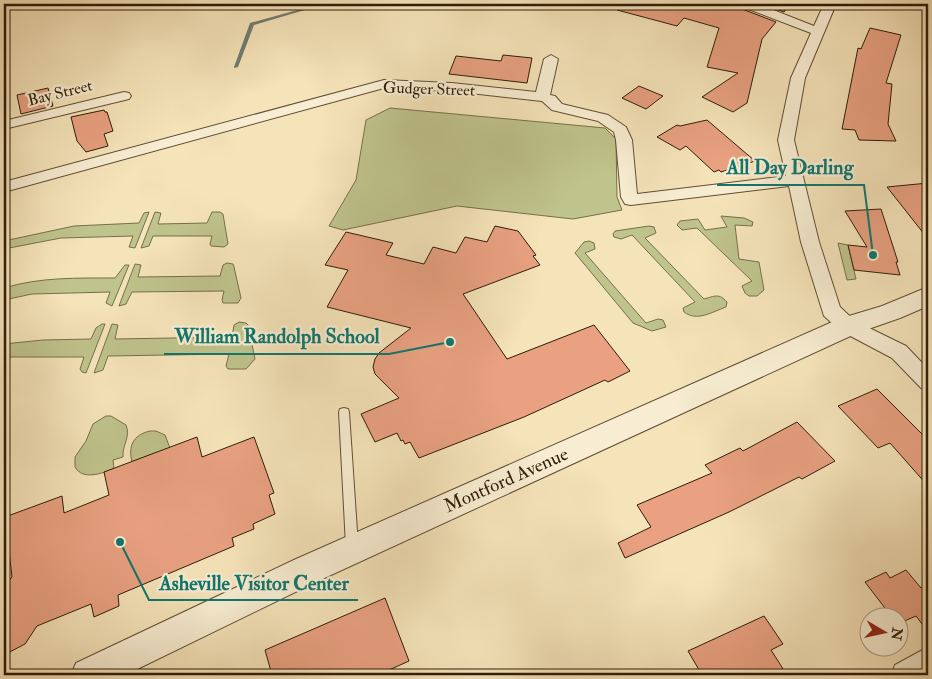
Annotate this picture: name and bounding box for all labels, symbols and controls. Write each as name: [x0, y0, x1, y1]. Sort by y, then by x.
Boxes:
street label: Bay Street: [26, 75, 94, 111]
street label: Gudger Street: [383, 77, 475, 101]
callout: All Day Darling: [717, 150, 864, 185]
text: All Day Darling: [726, 155, 855, 181]
callout: William Randolph School: [164, 319, 389, 354]
text: William Randolph School: [173, 324, 380, 350]
street label: Montford Avenue: [440, 442, 572, 518]
callout: Asheville Visitor Center: [149, 565, 358, 600]
text: Asheville Visitor Center: [158, 571, 349, 596]
north arrow: [860, 606, 910, 656]
text: N: [887, 625, 906, 642]

